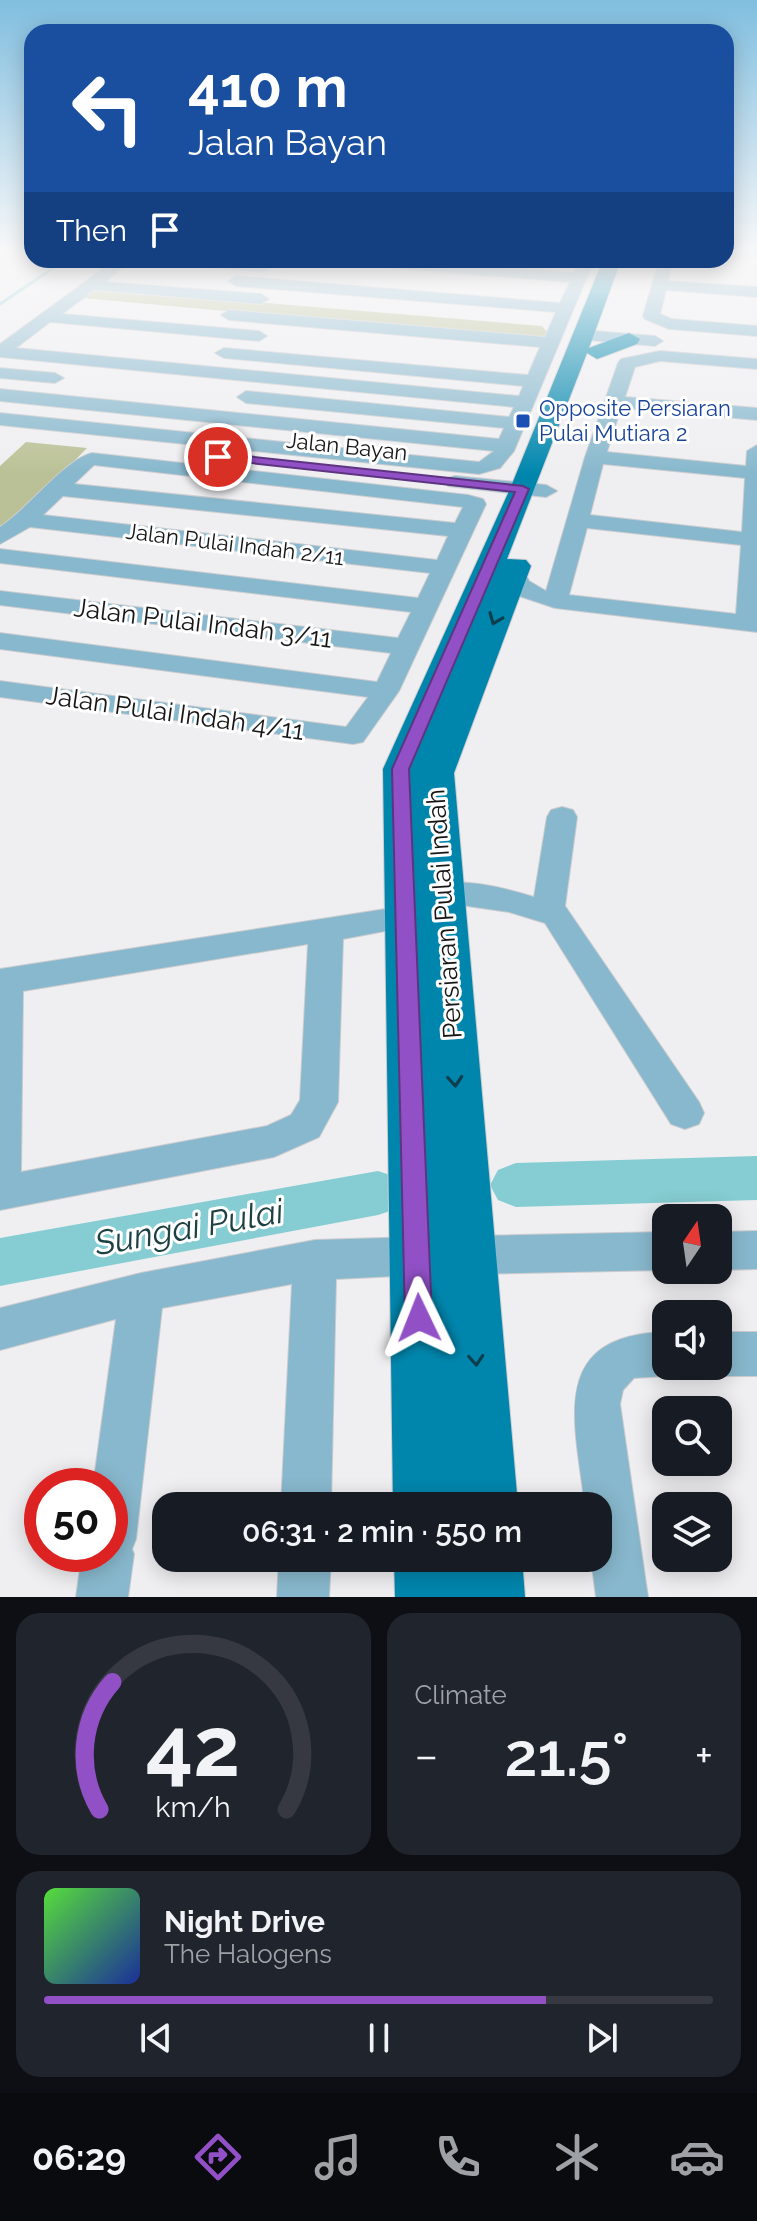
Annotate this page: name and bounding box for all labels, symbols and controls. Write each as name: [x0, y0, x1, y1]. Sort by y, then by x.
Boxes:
text: 410 m: [188, 54, 348, 120]
icon: left: [56, 56, 160, 160]
text: Jalan Bayan: [188, 121, 387, 163]
icon: arrive: [143, 208, 187, 252]
text: Then: [56, 213, 127, 248]
place label: Opposite Persiaran Pulai Mutiara 2: [539, 395, 731, 446]
marker: Opposite Persiaran Pulai Mutiara 2: [514, 412, 532, 430]
pin: [184, 423, 252, 491]
street label: Jalan Bayan: [285, 427, 409, 465]
icon: arrive: [196, 435, 240, 479]
street label: Jalan Pulai Indah 2/11: [125, 518, 345, 570]
street label: Jalan Pulai Indah 3/11: [72, 592, 334, 654]
one-way arrow: [488, 611, 505, 625]
street label: Jalan Pulai Indah 4/11: [44, 680, 306, 746]
street label: Persiaran Pulai Indah: [420, 788, 468, 1040]
one-way arrow: [446, 1075, 463, 1088]
water label: Sungai Pulai: [91, 1191, 287, 1263]
north arrow: [652, 1204, 732, 1284]
map controls: [652, 1204, 732, 1572]
position arrow: [377, 1276, 461, 1360]
button: sound: [652, 1300, 732, 1380]
one-way arrow: [467, 1354, 484, 1367]
button: search: [652, 1396, 732, 1476]
speed limit sign: 50: [24, 1468, 128, 1572]
button: layers: [652, 1492, 732, 1572]
text: 06:31 · 2 min · 550 m: [242, 1514, 522, 1549]
text: Climate: [415, 1680, 507, 1710]
text: 42: [146, 1698, 240, 1795]
text: 21.5°: [505, 1720, 628, 1790]
text: −: [415, 1730, 438, 1781]
text: +: [695, 1730, 713, 1781]
text: km/h: [156, 1790, 231, 1824]
text: Night Drive: [164, 1904, 325, 1939]
text: The Halogens: [164, 1939, 332, 1969]
icon: previous: [134, 2016, 178, 2060]
icon: pause: [357, 2016, 401, 2060]
icon: next: [580, 2016, 624, 2060]
icon: directions: [190, 2129, 246, 2185]
icon: music: [310, 2129, 366, 2185]
icon: phone: [430, 2129, 486, 2185]
icon: climate: [549, 2129, 605, 2185]
icon: car: [669, 2129, 725, 2185]
text: 06:29: [32, 2136, 126, 2178]

